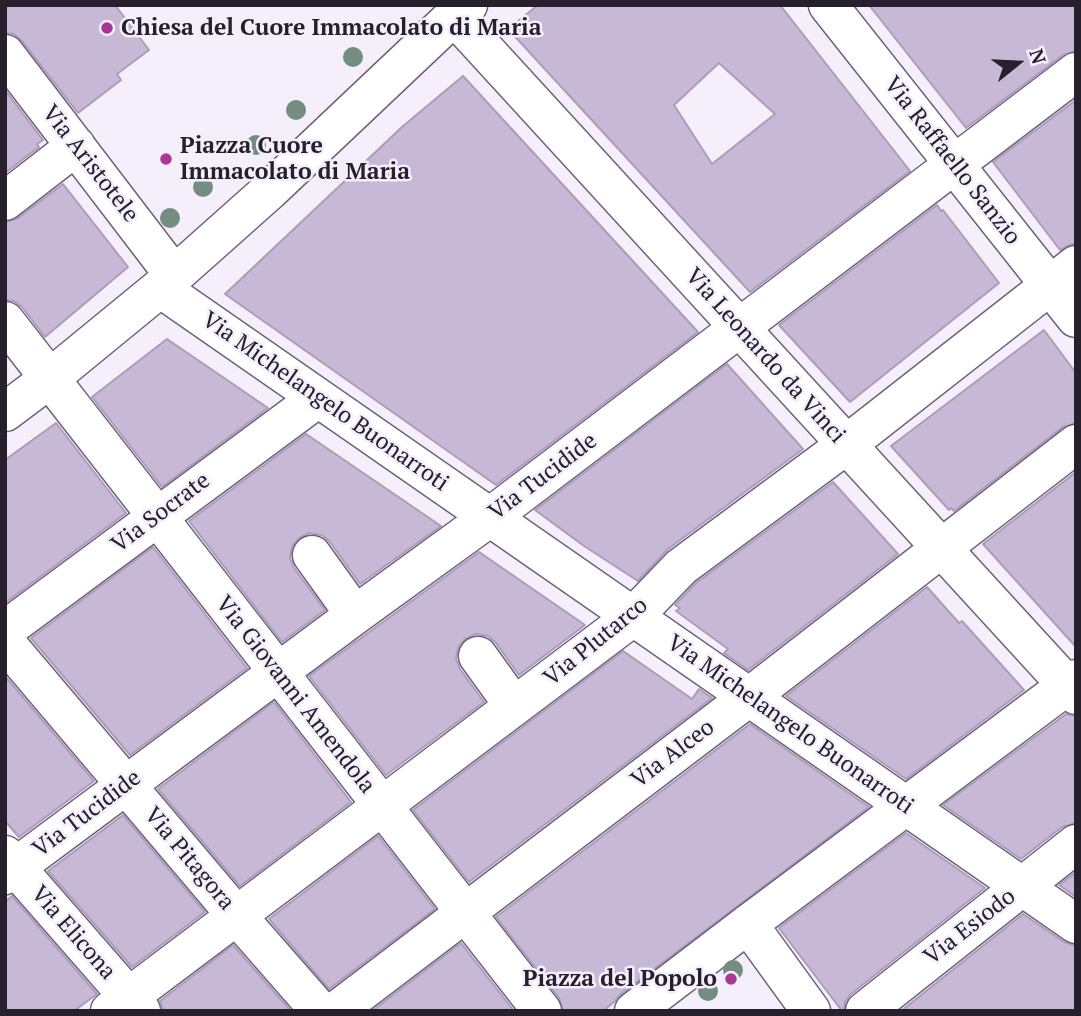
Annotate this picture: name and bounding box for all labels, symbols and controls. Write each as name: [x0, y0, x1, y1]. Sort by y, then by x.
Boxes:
place label: Chiesa del Cuore Immacolato di Maria: [121, 14, 542, 42]
marker: Chiesa del Cuore Immacolato di Maria: [99, 20, 115, 36]
north arrow: [983, 28, 1053, 98]
text: N: [1024, 46, 1053, 67]
street label: Via Raffaello Sanzio: [878, 71, 1026, 251]
street label: Via Aristotele: [36, 100, 144, 228]
place label: Piazza Cuore Immacolato di Maria: [180, 132, 410, 186]
marker: Piazza Cuore Immacolato di Maria: [158, 151, 174, 167]
street label: Via Leonardo da Vinci: [679, 263, 851, 449]
street label: Via Michelangelo Buonarroti: [196, 306, 454, 498]
street label: Via Tucidide: [483, 427, 603, 527]
street label: Via Socrate: [106, 467, 216, 559]
street label: Via Giovanni Amendola: [209, 591, 381, 799]
street label: Via Plutarco: [538, 592, 654, 692]
street label: Via Michelangelo Buonarroti: [661, 629, 919, 821]
street label: Via Alceo: [626, 714, 720, 794]
street label: Via Tucidide: [27, 764, 147, 864]
street label: Via Pitagora: [138, 802, 240, 916]
street label: Via Elicona: [25, 880, 121, 986]
street label: Via Esiodo: [919, 883, 1021, 971]
place label: Piazza del Popolo: [523, 965, 717, 993]
marker: Piazza del Popolo: [723, 971, 739, 987]

